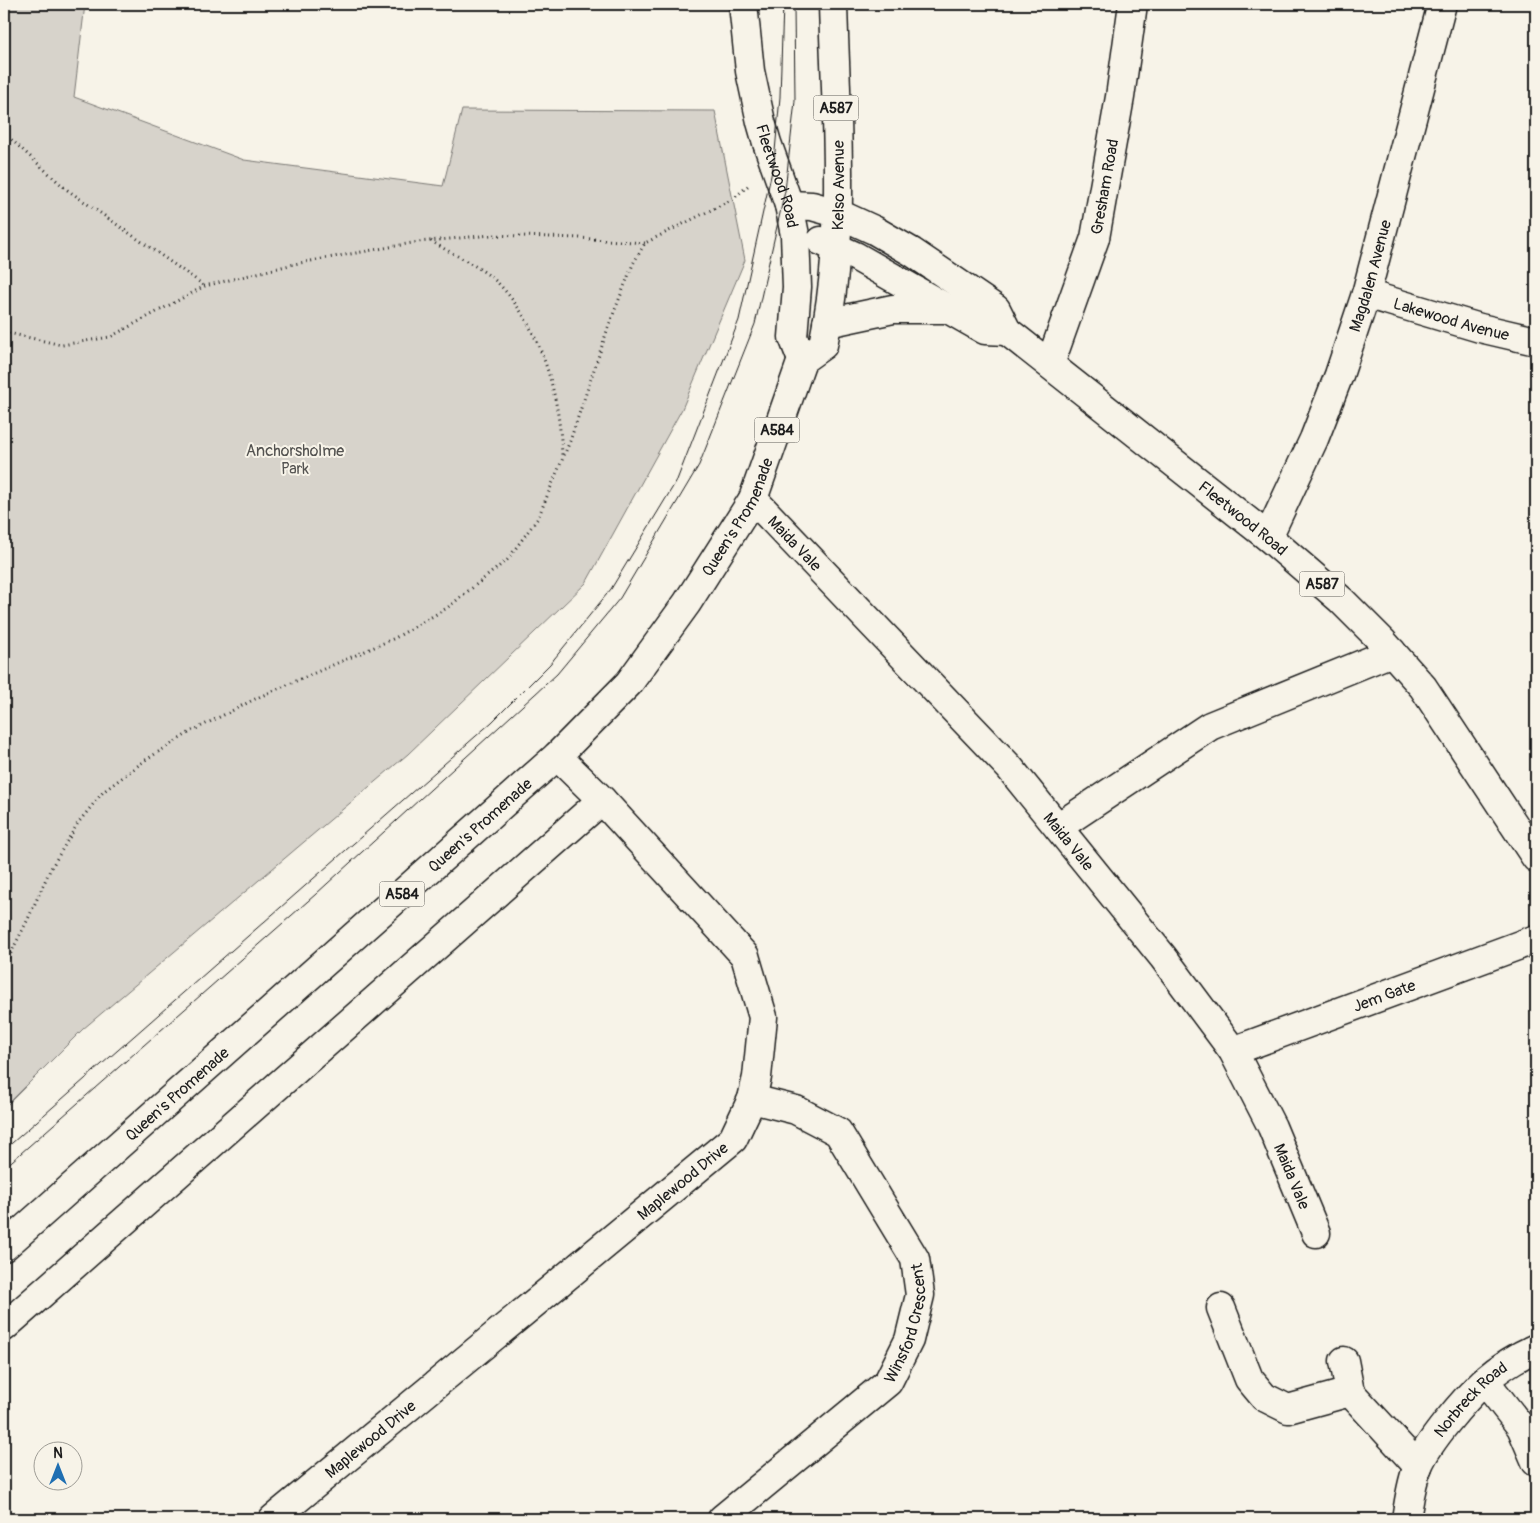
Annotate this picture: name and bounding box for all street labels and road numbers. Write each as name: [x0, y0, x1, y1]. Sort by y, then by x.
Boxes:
road number: A587: [814, 96, 858, 120]
street label: Fleetwood Road: [751, 122, 802, 230]
street label: Gresham Road: [1087, 137, 1123, 236]
street label: Kelso Avenue: [828, 140, 849, 231]
street label: Magdalen Avenue: [1345, 218, 1396, 335]
street label: Lakewood Avenue: [1391, 294, 1511, 345]
road number: A584: [754, 418, 800, 442]
street label: Queen's Promenade: [698, 455, 778, 580]
street label: Fleetwood Road: [1194, 477, 1291, 560]
street label: Maida Vale: [763, 512, 826, 576]
road number: A587: [1300, 572, 1344, 596]
street label: Queen's Promenade: [424, 774, 536, 877]
street label: Maida Vale: [1039, 808, 1098, 875]
road number: A584: [380, 882, 424, 906]
street label: Jem Gate: [1350, 975, 1418, 1017]
street label: Queen's Promenade: [121, 1043, 234, 1146]
street label: Maplewood Drive: [634, 1138, 733, 1225]
street label: Maida Vale: [1269, 1141, 1314, 1212]
street label: Winsford Crescent: [880, 1261, 931, 1386]
street label: Norbreck Road: [1430, 1358, 1511, 1441]
street label: Maplewood Drive: [321, 1396, 420, 1483]

